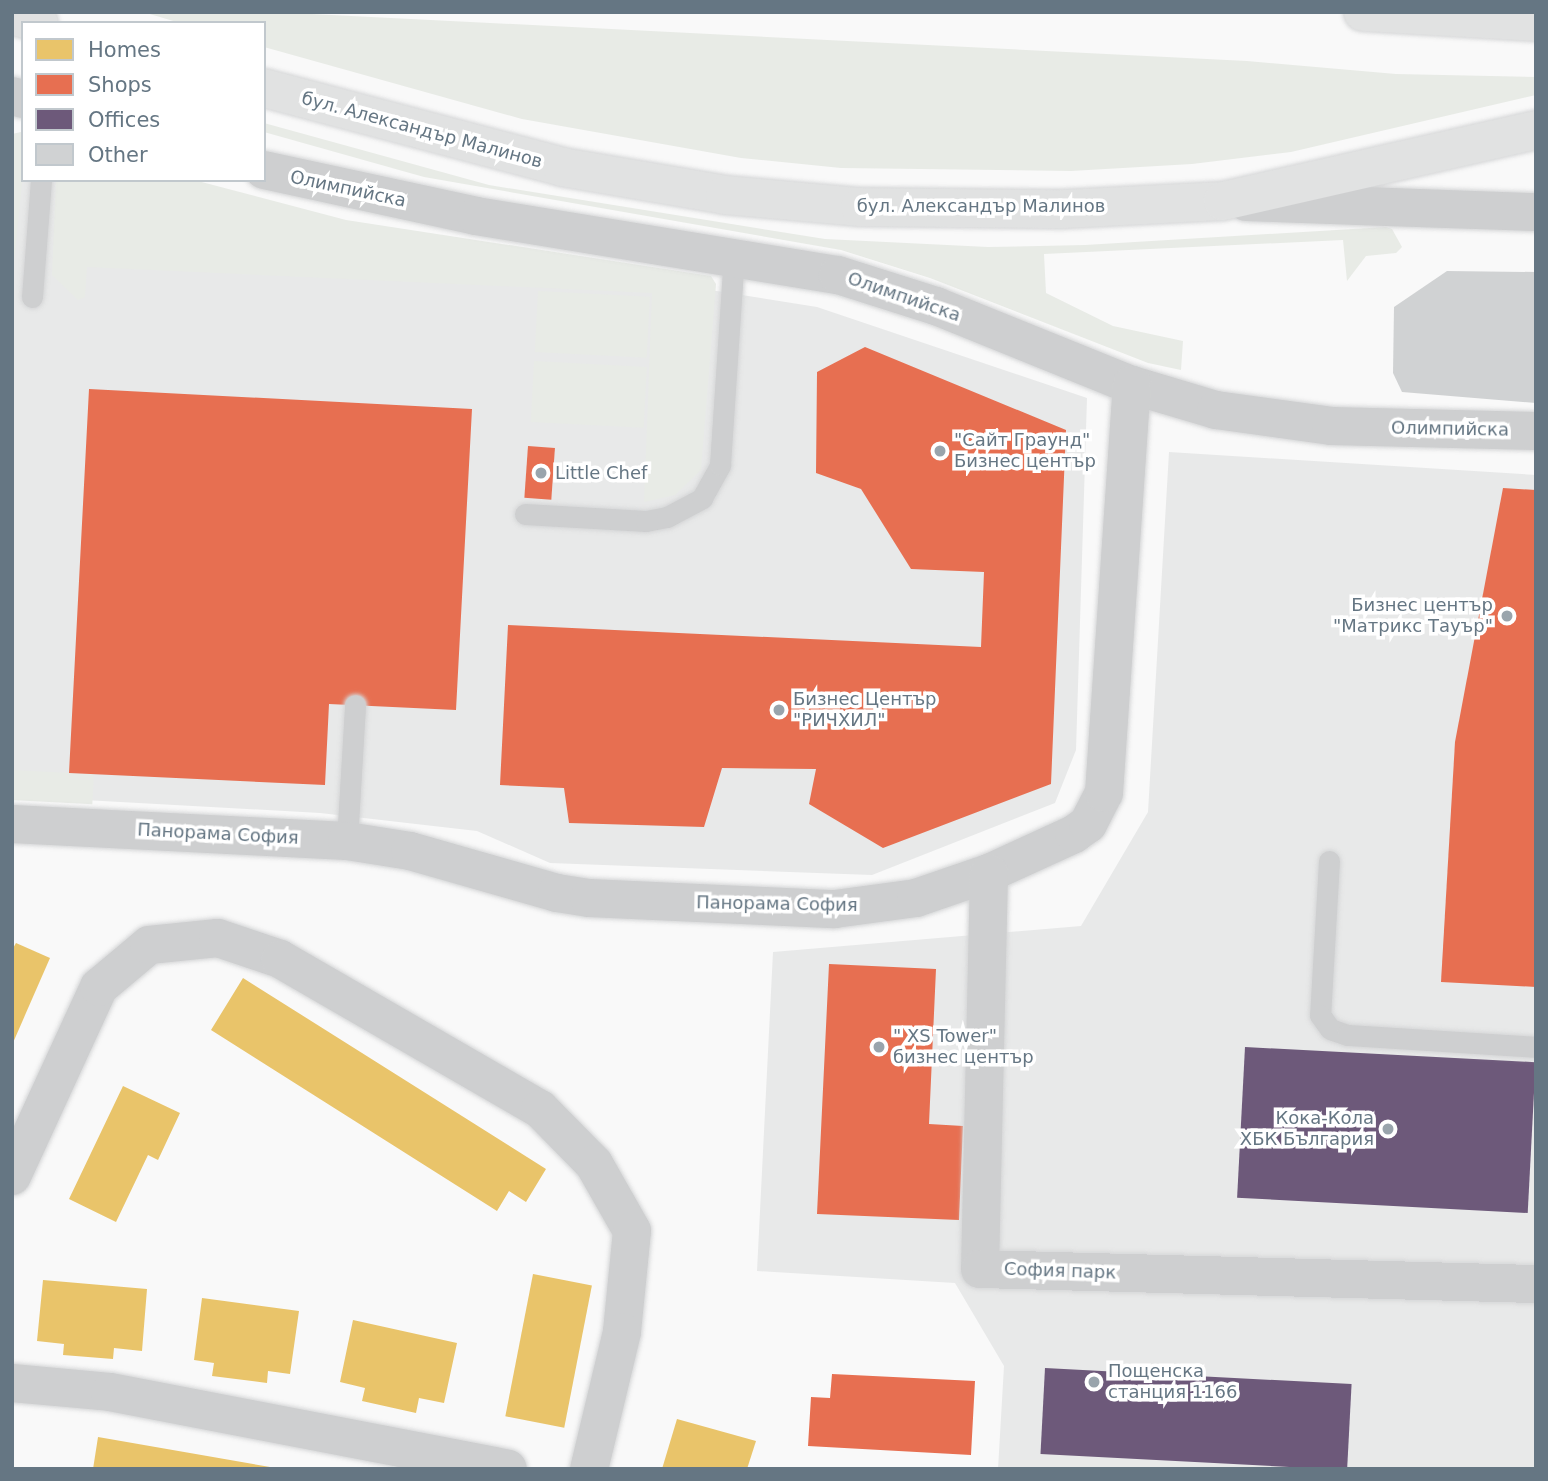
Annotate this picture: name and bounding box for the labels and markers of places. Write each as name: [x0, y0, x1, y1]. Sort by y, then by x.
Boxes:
place label: "Сайт Граунд" Бизнес център: [954, 430, 1096, 472]
marker: "Сайт Граунд" Бизнес център: [932, 443, 948, 459]
place label: Little Chef: [555, 462, 647, 484]
marker: Little Chef: [533, 465, 549, 481]
place label: Бизнес център "Матрикс Тауър": [1333, 595, 1493, 638]
marker: Бизнес център "Матрикс Тауър": [1499, 608, 1515, 624]
place label: Бизнес Център "РИЧХИЛ": [793, 689, 937, 732]
marker: Бизнес Център "РИЧХИЛ": [771, 702, 787, 718]
place label: " XS Tower" бизнес център: [893, 1026, 1034, 1068]
marker: " XS Tower" бизнес център: [871, 1039, 887, 1055]
place label: Кока-Кола ХБК България: [1240, 1108, 1374, 1150]
marker: Кока-Кола ХБК България: [1380, 1121, 1396, 1137]
place label: Пощенска станция 1166: [1108, 1361, 1237, 1404]
marker: Пощенска станция 1166: [1086, 1374, 1102, 1390]

